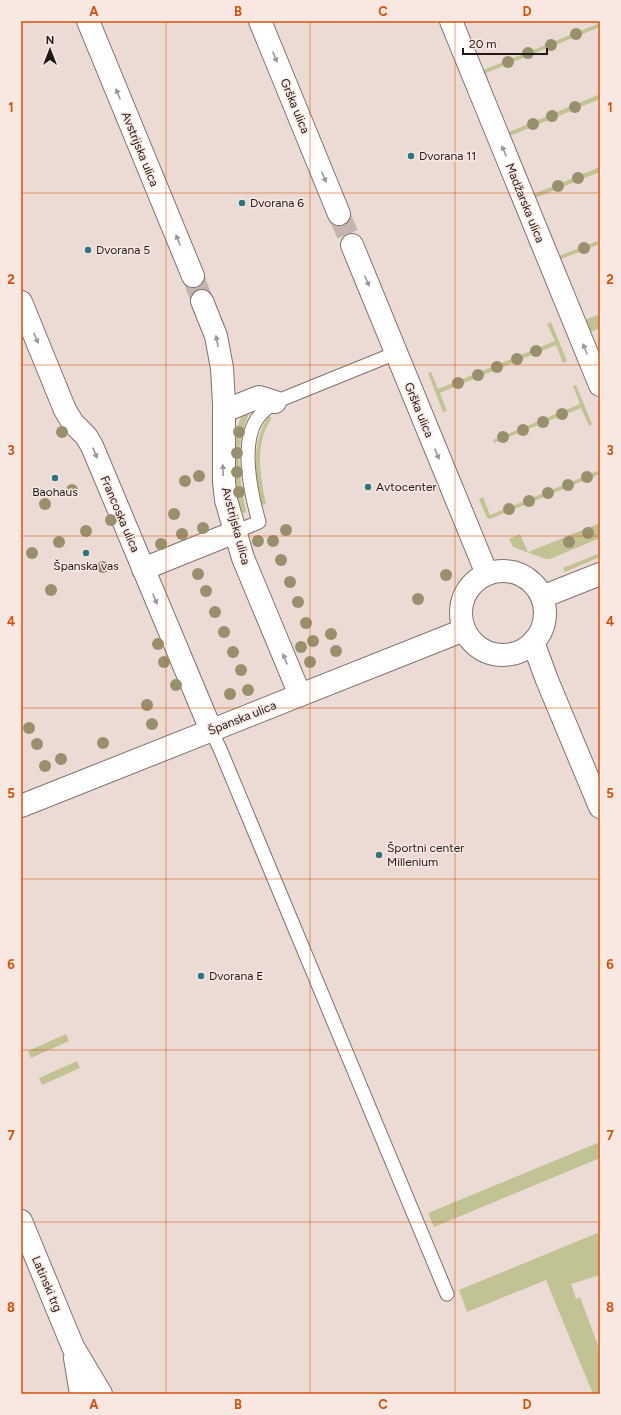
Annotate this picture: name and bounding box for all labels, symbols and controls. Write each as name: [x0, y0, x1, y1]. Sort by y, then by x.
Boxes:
text: A: [89, 4, 99, 19]
text: B: [234, 4, 242, 19]
text: C: [378, 4, 388, 19]
text: D: [522, 4, 532, 19]
north arrow: [30, 30, 70, 70]
scale bar: [463, 30, 547, 56]
text: N: [46, 34, 54, 47]
text: 20 m: [469, 37, 497, 51]
one-way arrow: [273, 52, 279, 64]
street label: Grška ulica: [278, 76, 312, 136]
one-way arrow: [114, 87, 120, 99]
text: 1: [8, 100, 14, 115]
text: 1: [607, 100, 613, 115]
street label: Avstrijska ulica: [119, 110, 161, 188]
one-way arrow: [500, 144, 506, 156]
place label: Dvorana 11: [419, 149, 476, 163]
marker: Dvorana 11: [406, 151, 416, 161]
street label: Madžarska ulica: [503, 161, 547, 245]
one-way arrow: [322, 172, 328, 184]
place label: Dvorana 6: [250, 196, 304, 210]
marker: Dvorana 6: [237, 198, 247, 208]
one-way arrow: [175, 235, 181, 246]
place label: Dvorana 5: [96, 243, 150, 257]
marker: Dvorana 5: [83, 245, 93, 255]
text: 2: [7, 272, 15, 287]
text: 2: [606, 272, 614, 287]
one-way arrow: [364, 276, 370, 288]
one-way arrow: [33, 333, 39, 345]
one-way arrow: [213, 334, 219, 347]
one-way arrow: [582, 342, 588, 354]
street label: Grška ulica: [402, 380, 436, 440]
text: 3: [7, 443, 15, 458]
text: 3: [606, 443, 614, 458]
one-way arrow: [92, 447, 98, 459]
one-way arrow: [435, 448, 441, 460]
one-way arrow: [220, 463, 226, 476]
marker: Baohaus: [50, 473, 60, 483]
street label: Francoska ulica: [98, 474, 142, 554]
place label: Avtocenter: [376, 480, 437, 494]
marker: Avtocenter: [363, 482, 373, 492]
place label: Baohaus: [32, 485, 78, 499]
street label: Avstrijska ulica: [219, 486, 253, 566]
marker: Španska vas: [81, 548, 91, 558]
place label: Španska vas: [53, 559, 119, 573]
one-way arrow: [153, 593, 159, 605]
text: 4: [7, 614, 15, 629]
text: 4: [606, 614, 614, 629]
one-way arrow: [282, 653, 288, 665]
street label: Španska ulica: [206, 698, 278, 738]
text: 5: [7, 786, 15, 801]
text: 5: [606, 786, 614, 801]
place label: Športni center Millenium: [387, 841, 464, 869]
marker: Športni center Millenium: [374, 850, 384, 860]
text: 6: [7, 957, 15, 972]
text: 6: [606, 957, 614, 972]
place label: Dvorana E: [209, 969, 263, 983]
marker: Dvorana E: [196, 971, 206, 981]
text: 7: [7, 1128, 15, 1143]
text: 7: [606, 1128, 614, 1143]
street label: Latinski trg: [29, 1254, 65, 1314]
text: 8: [7, 1300, 15, 1315]
text: 8: [606, 1300, 614, 1315]
text: A: [89, 1397, 99, 1412]
text: B: [234, 1397, 242, 1412]
text: C: [378, 1397, 388, 1412]
text: D: [522, 1397, 532, 1412]

